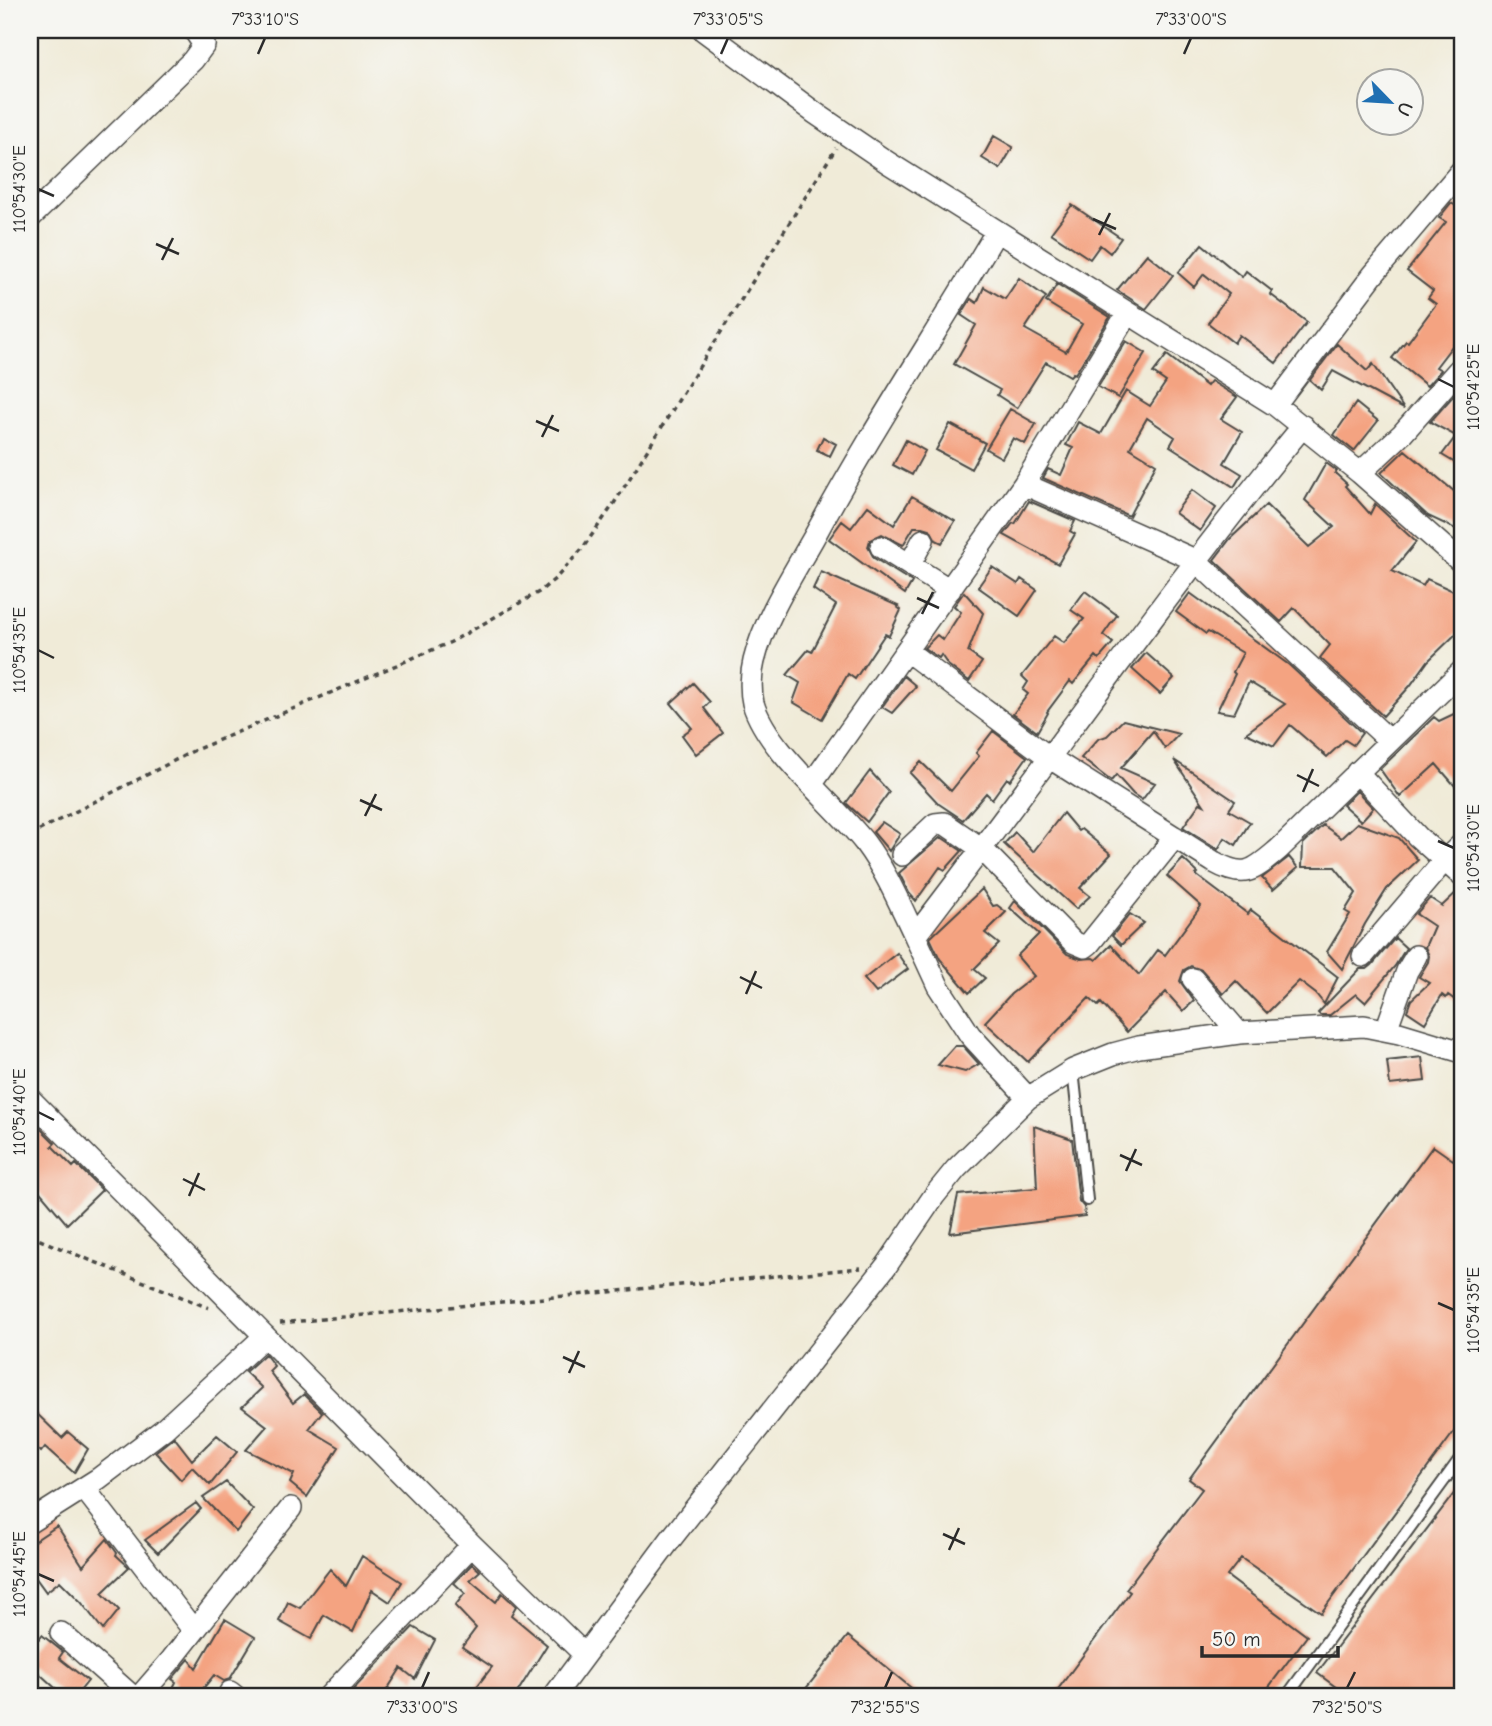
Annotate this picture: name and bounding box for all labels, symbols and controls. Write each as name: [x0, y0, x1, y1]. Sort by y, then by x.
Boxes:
text: 7°33'10"S: [231, 9, 299, 30]
text: 7°33'05"S: [693, 9, 763, 30]
text: 7°33'00"S: [1155, 9, 1227, 30]
north arrow: [1356, 66, 1426, 136]
text: U: [1392, 98, 1417, 119]
text: 110°54'30"E: [9, 145, 30, 233]
text: 110°54'25"E: [1463, 344, 1484, 430]
text: 110°54'35"E: [9, 607, 30, 693]
text: 110°54'30"E: [1463, 804, 1484, 892]
text: 110°54'40"E: [9, 1068, 30, 1156]
text: 110°54'35"E: [1463, 1267, 1484, 1353]
text: 110°54'45"E: [9, 1531, 30, 1617]
scale bar: [1202, 1614, 1338, 1658]
text: 50 m: [1212, 1627, 1261, 1651]
text: 7°33'00"S: [386, 1697, 458, 1718]
text: 7°32'55"S: [850, 1697, 920, 1718]
text: 7°32'50"S: [1312, 1697, 1382, 1718]

